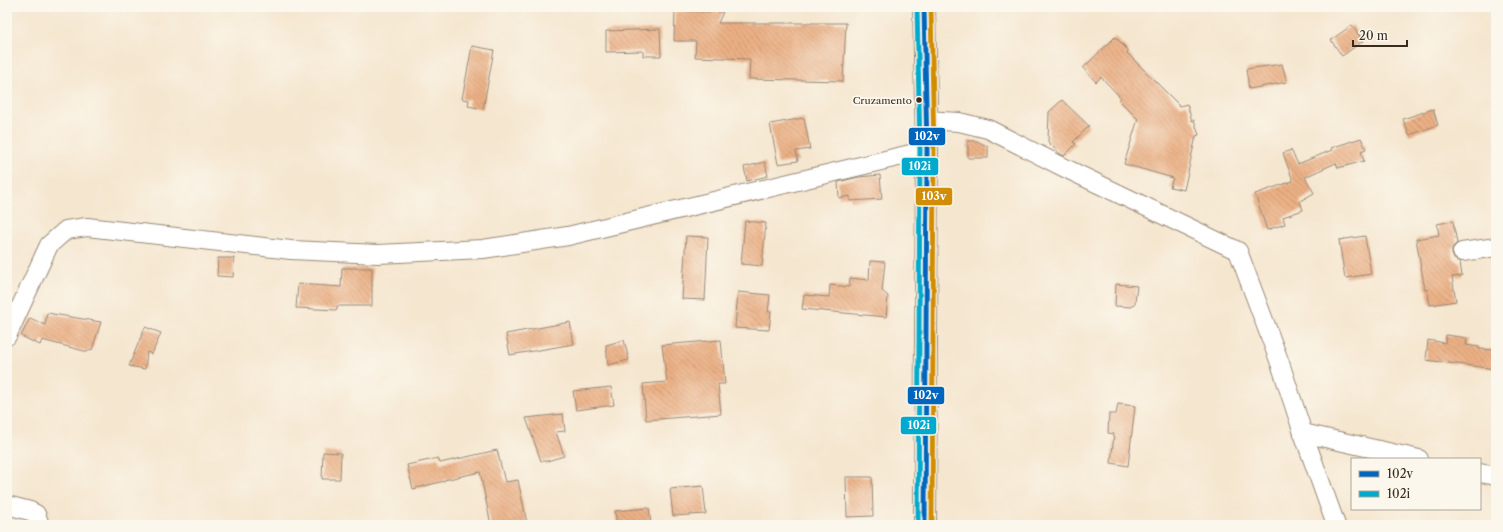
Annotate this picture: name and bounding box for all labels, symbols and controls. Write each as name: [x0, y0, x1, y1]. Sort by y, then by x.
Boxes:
scale bar: [1353, 22, 1407, 48]
text: 20 m: [1359, 28, 1388, 43]
place label: Cruzamento: [853, 94, 912, 107]
marker: Cruzamento: [914, 95, 924, 105]
line badge: 102v: [908, 127, 946, 146]
text: 102v: [914, 129, 940, 143]
line badge: 102i: [901, 157, 939, 176]
text: 102i: [909, 159, 931, 173]
line badge: 103v: [915, 187, 953, 206]
text: 103v: [922, 189, 947, 203]
line badge: 102v: [907, 386, 945, 405]
text: 102v: [913, 388, 939, 402]
line badge: 102i: [900, 416, 937, 435]
text: 102i: [908, 418, 930, 432]
legend: [1351, 458, 1481, 510]
text: 102v: [1387, 466, 1414, 481]
text: 102i: [1387, 486, 1411, 501]

